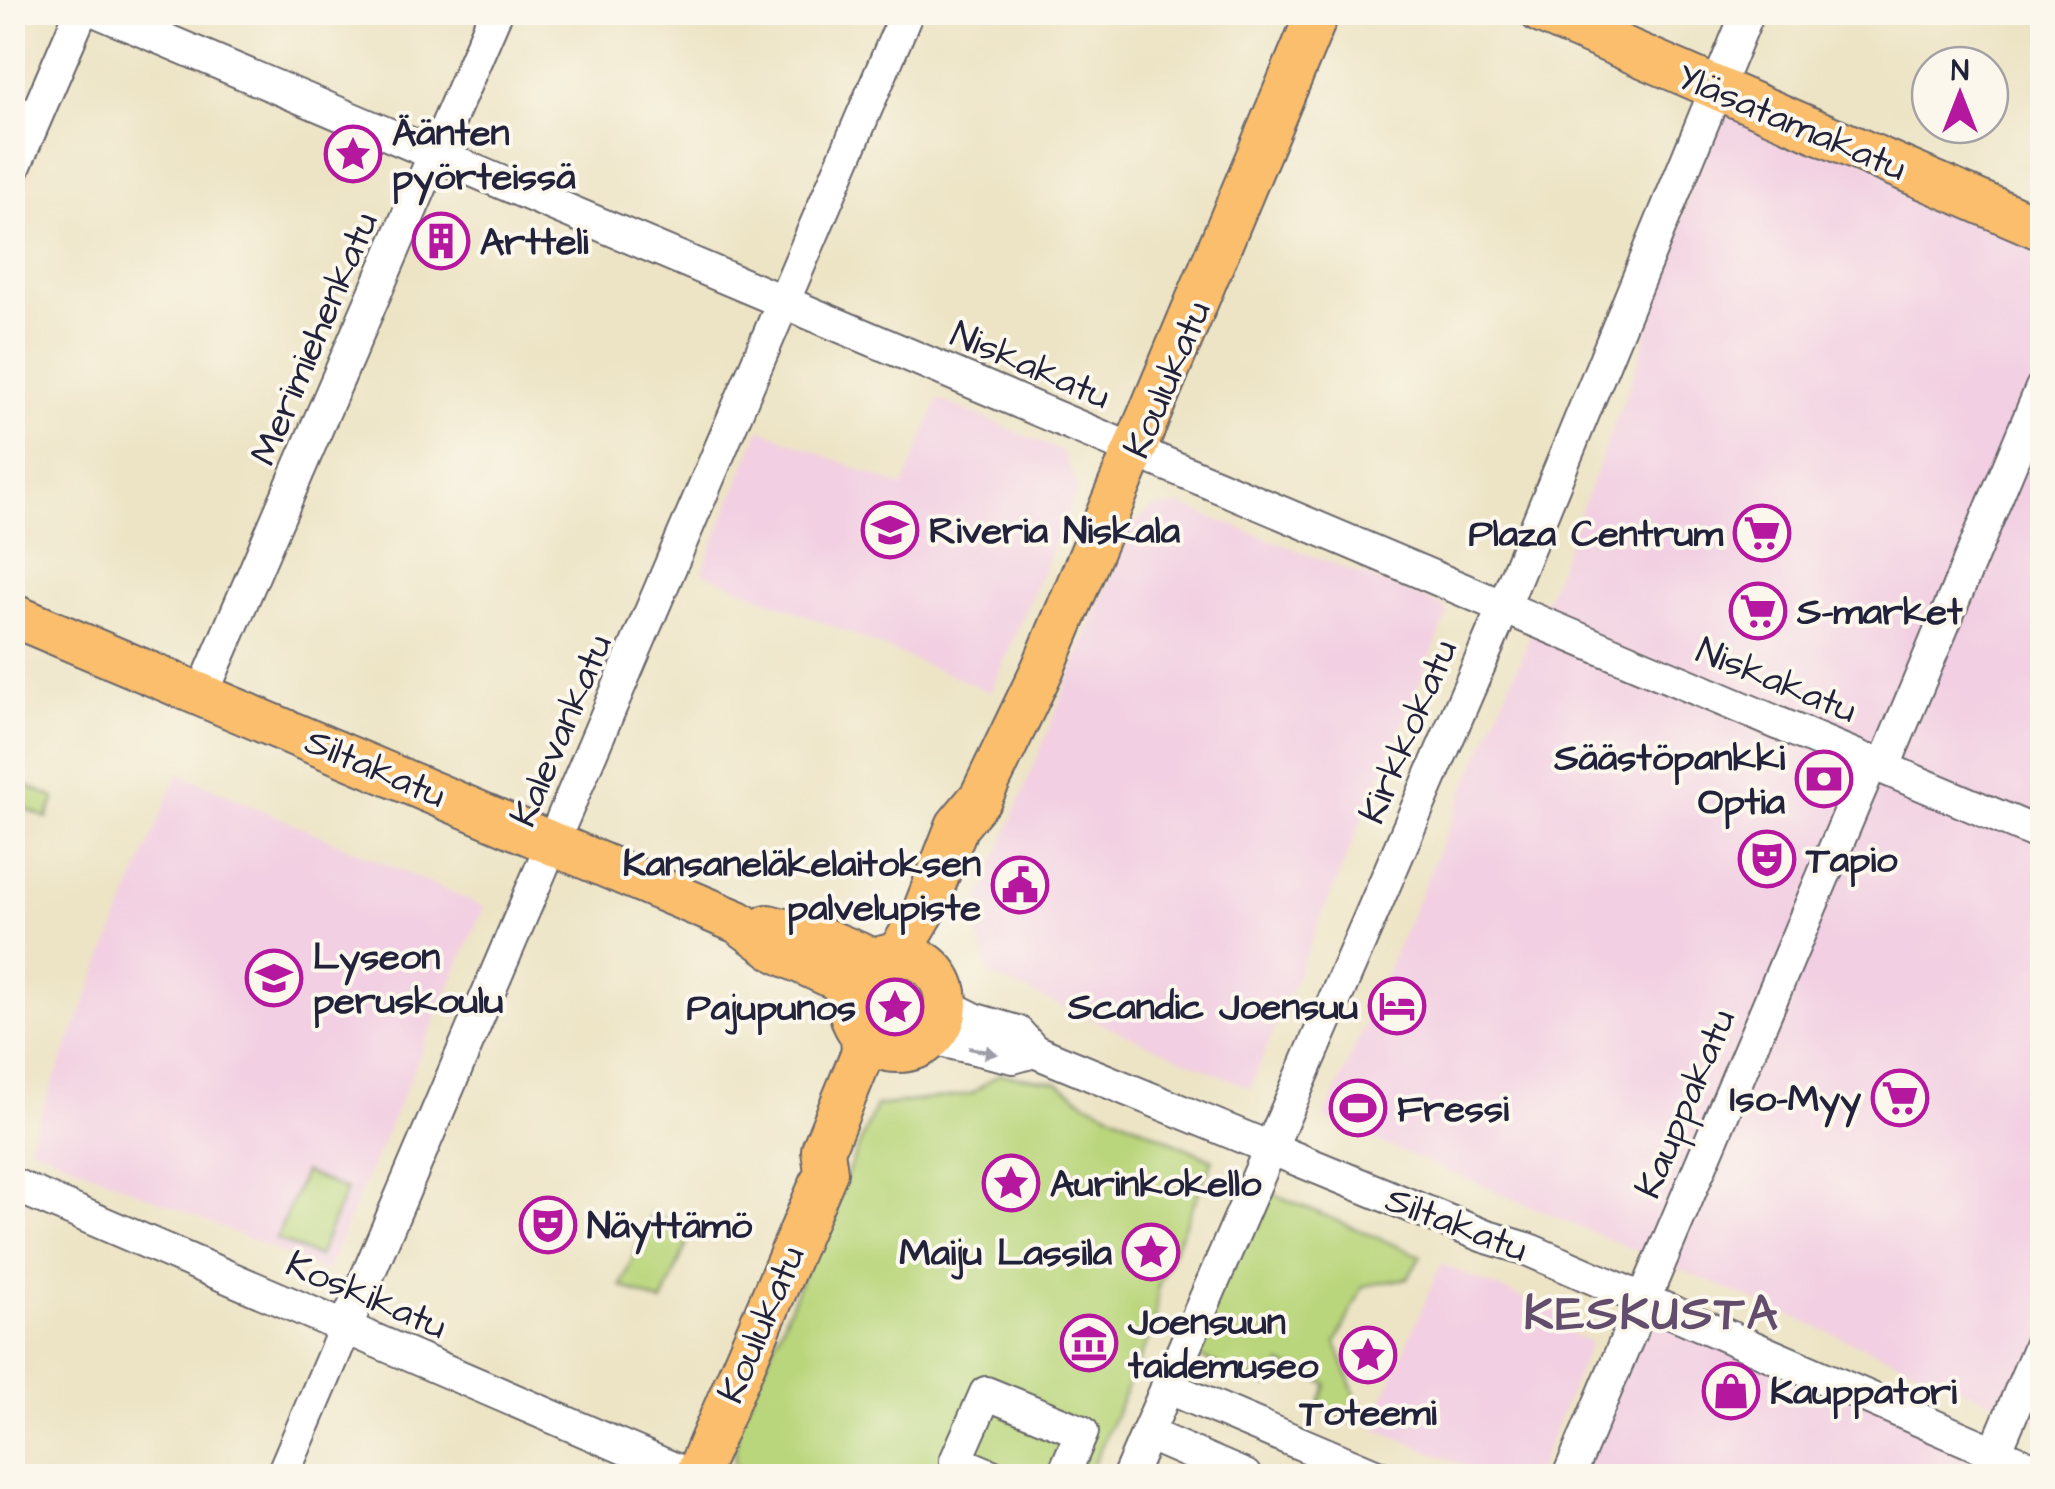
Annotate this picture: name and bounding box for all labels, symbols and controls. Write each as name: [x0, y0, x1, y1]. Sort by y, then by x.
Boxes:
north arrow: [1910, 45, 2010, 145]
street label: Yläsatamakatu: [1668, 51, 1914, 195]
text: N: [1951, 52, 1969, 91]
place label: Äänten pyörteissä: [392, 108, 576, 206]
place icon: Äänten pyörteissä: [323, 124, 383, 184]
street label: Merimiehenkatu: [238, 204, 392, 473]
building icon: Artteli: [411, 211, 471, 271]
place label: Artteli: [480, 217, 589, 269]
street label: Koulukatu: [1111, 293, 1224, 466]
street label: Niskakatu: [942, 309, 1118, 423]
school or university icon: Riveria Niskala: [860, 500, 920, 560]
supermarket icon: Plaza Centrum: [1732, 503, 1792, 563]
place label: Riveria Niskala: [929, 506, 1181, 558]
place label: Plaza Centrum: [1468, 509, 1723, 561]
supermarket icon: S-market: [1728, 581, 1788, 641]
place label: S-market: [1796, 587, 1963, 639]
street label: Niskakatu: [1688, 625, 1864, 737]
street label: Kalevankatu: [498, 627, 626, 835]
street label: Kirkkokatu: [1347, 632, 1471, 832]
street label: Siltakatu: [297, 716, 454, 822]
place label: Säästöpankki Optia: [1553, 733, 1786, 830]
bank icon: Säästöpankki Optia: [1794, 749, 1854, 809]
theatre icon: Tapio: [1737, 829, 1797, 889]
place label: Tapio: [1805, 835, 1898, 888]
place label: Kansaneläkelaitoksen palvelupiste: [623, 839, 981, 936]
public building icon: Kansaneläkelaitoksen palvelupiste: [990, 855, 1050, 915]
place label: Lyseon peruskoulu: [313, 932, 503, 1029]
school or university icon: Lyseon peruskoulu: [244, 948, 304, 1008]
hotel icon: Scandic Joensuu: [1367, 976, 1427, 1036]
place icon: Pajupunos: [865, 977, 925, 1037]
place label: Scandic Joensuu: [1067, 982, 1358, 1034]
place label: Pajupunos: [686, 983, 856, 1036]
street label: Kauppakatu: [1623, 1001, 1749, 1206]
one-way arrow: [967, 1044, 998, 1060]
supermarket icon: Iso-Myy: [1870, 1068, 1930, 1128]
place label: Iso-Myy: [1730, 1074, 1861, 1128]
sports icon: Fressi: [1328, 1078, 1388, 1138]
place label: Fressi: [1397, 1084, 1509, 1136]
place icon: Aurinkokello: [981, 1153, 1041, 1213]
place label: Aurinkokello: [1050, 1159, 1262, 1211]
street label: Siltakatu: [1378, 1174, 1535, 1276]
theatre icon: Näyttämö: [518, 1195, 578, 1255]
place label: Näyttämö: [587, 1201, 753, 1255]
place icon: Maiju Lassila: [1121, 1222, 1181, 1282]
place label: Maiju Lassila: [899, 1228, 1113, 1280]
street label: Koulukatu: [705, 1238, 818, 1411]
street label: Koskikatu: [278, 1239, 455, 1353]
district label: KESKUSTA: [1524, 1282, 1780, 1348]
place label: Joensuun taidemuseo: [1127, 1297, 1319, 1393]
museum icon: Joensuun taidemuseo: [1059, 1313, 1119, 1373]
place icon: Toteemi: [1338, 1325, 1398, 1385]
shop icon: Kauppatori: [1701, 1361, 1761, 1421]
place label: Kauppatori: [1770, 1367, 1957, 1420]
place label: Toteemi: [1299, 1388, 1437, 1440]

